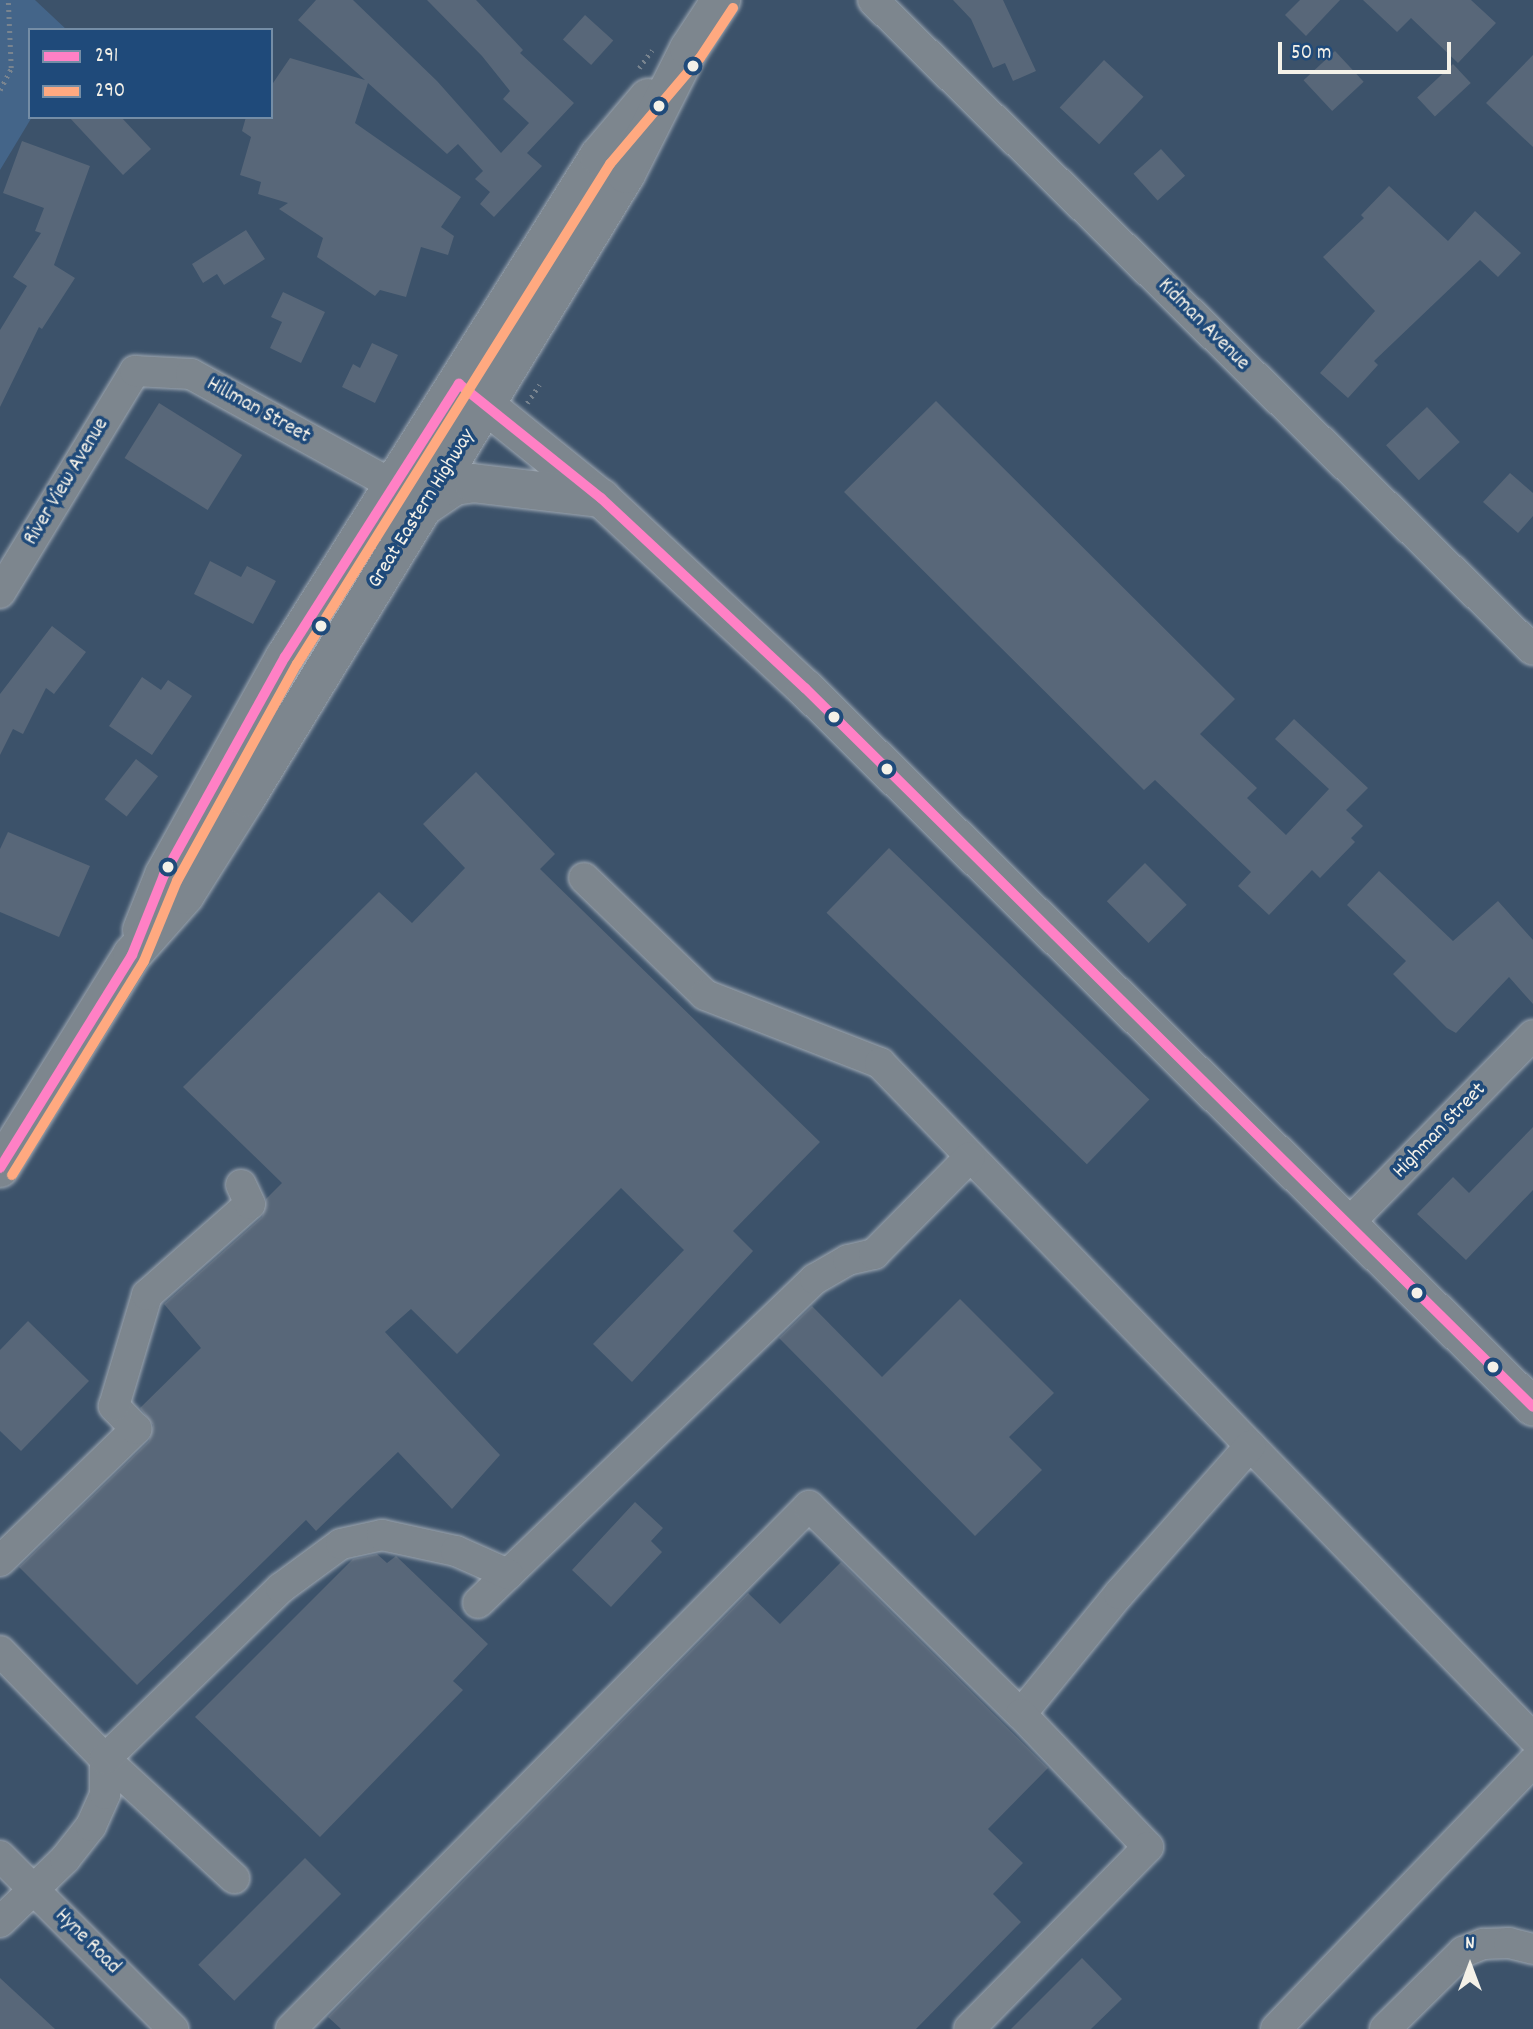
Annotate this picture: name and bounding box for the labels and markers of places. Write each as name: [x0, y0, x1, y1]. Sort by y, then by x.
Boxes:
unlabelled marker: [686, 59, 700, 73]
unlabelled marker: [652, 99, 666, 113]
unlabelled marker: [314, 619, 328, 633]
unlabelled marker: [827, 710, 841, 724]
unlabelled marker: [880, 762, 894, 776]
unlabelled marker: [161, 860, 175, 874]
unlabelled marker: [1410, 1286, 1424, 1300]
unlabelled marker: [1486, 1360, 1500, 1374]

